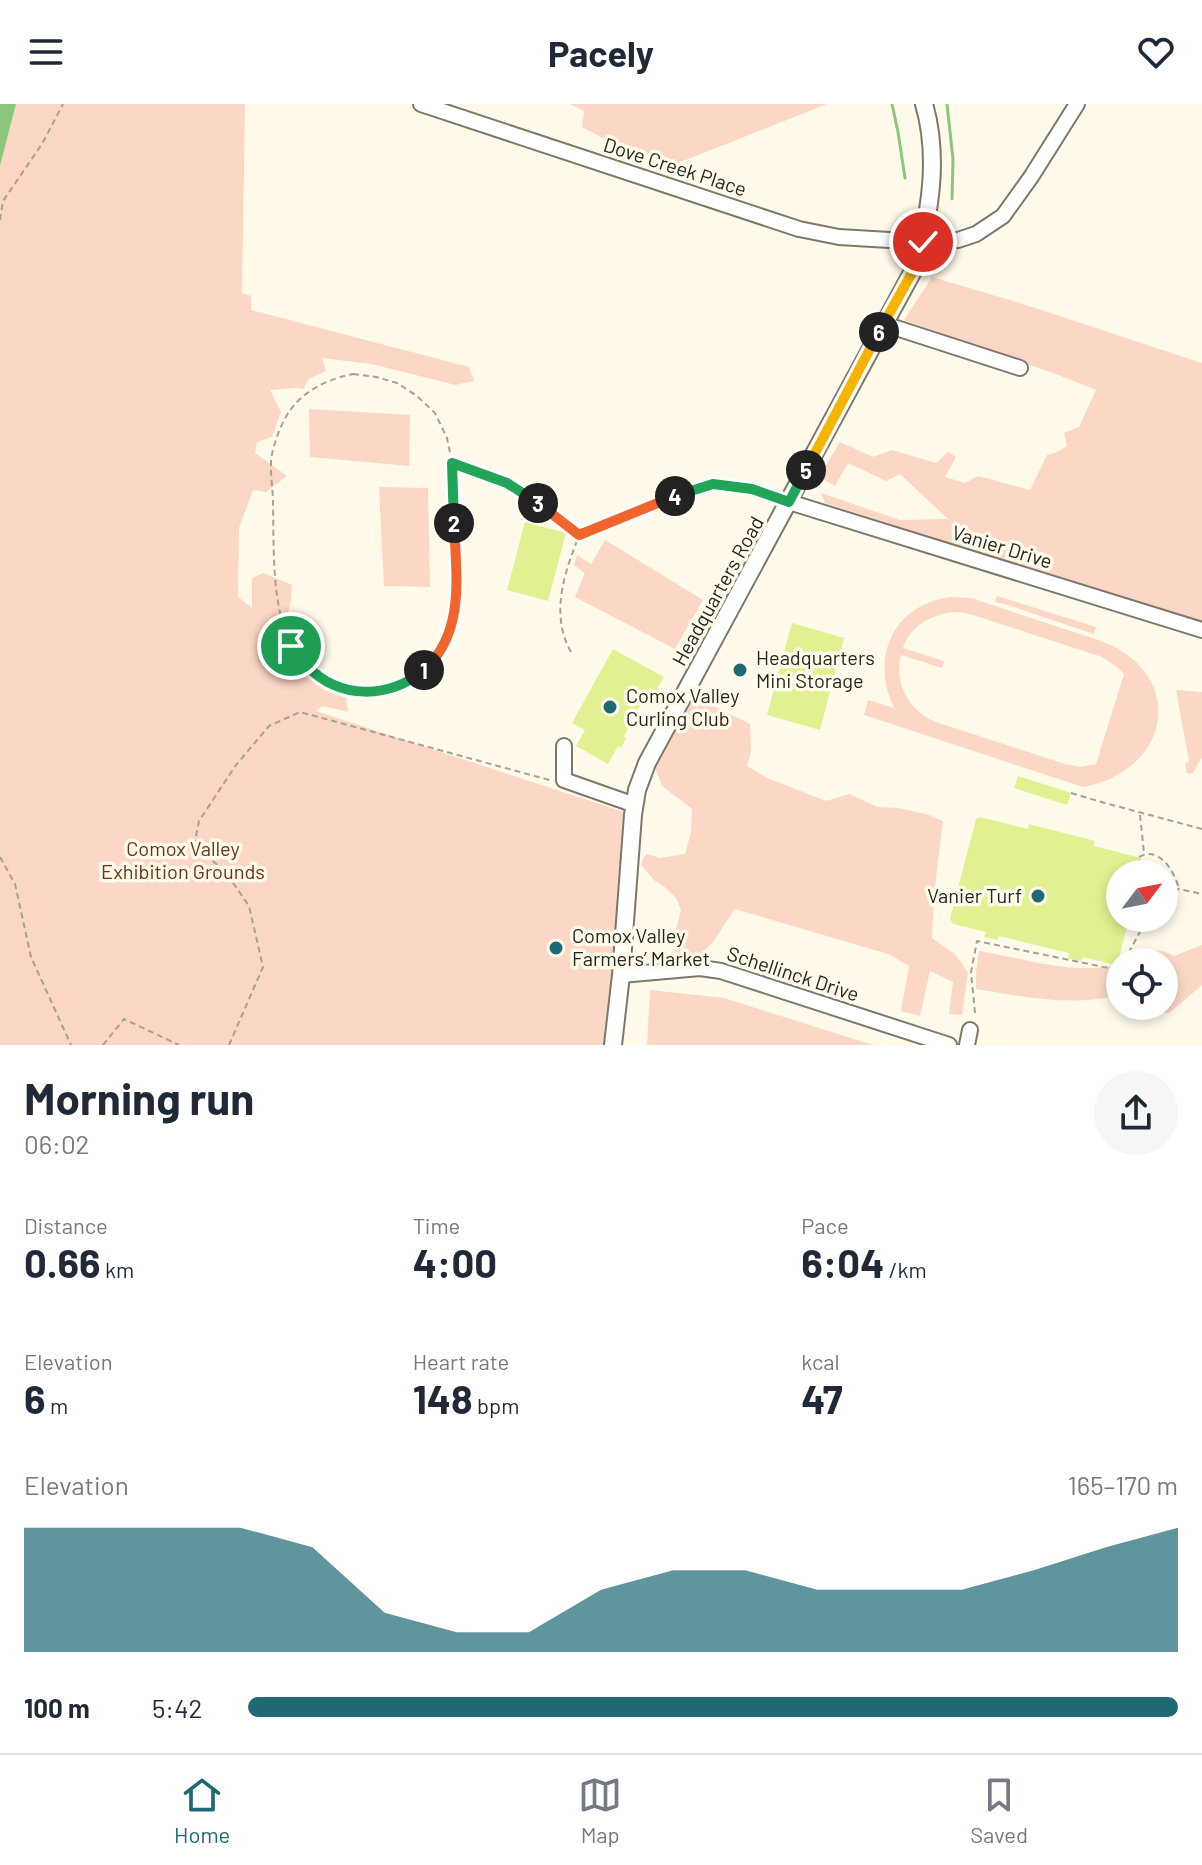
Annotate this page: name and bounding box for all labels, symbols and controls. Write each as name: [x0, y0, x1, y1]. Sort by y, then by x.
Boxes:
icon: menu: [24, 30, 68, 74]
icon: heart: [1134, 30, 1178, 74]
text: Pacely: [548, 31, 654, 74]
street label: Dove Creek Place: [601, 132, 750, 200]
pin: [889, 208, 957, 276]
icon: check: [901, 220, 945, 264]
pin: 6: [859, 312, 899, 352]
text: 6: [873, 319, 885, 345]
pin: 5: [786, 450, 826, 490]
text: 5: [800, 457, 812, 483]
pin: 4: [655, 476, 695, 516]
pin: 3: [518, 483, 558, 523]
text: 4: [668, 483, 682, 509]
text: 3: [532, 490, 544, 516]
pin: 2: [434, 503, 474, 543]
text: 2: [448, 510, 460, 536]
street label: Headquarters Road: [666, 512, 768, 669]
street label: Vanier Drive: [949, 519, 1055, 573]
pin: [257, 612, 325, 680]
icon: arrive: [269, 624, 313, 668]
place label: Headquarters Mini Storage: [756, 645, 875, 692]
pin: 1: [404, 650, 444, 690]
text: 1: [420, 657, 428, 683]
marker: Headquarters Mini Storage: [731, 661, 749, 679]
place label: Comox Valley Curling Club: [626, 683, 739, 730]
marker: Comox Valley Curling Club: [601, 698, 619, 716]
park label: Comox Valley Exhibition Grounds: [101, 836, 265, 883]
north arrow: [1106, 860, 1178, 932]
map controls: [1106, 860, 1178, 1020]
place label: Vanier Turf: [927, 883, 1022, 907]
marker: Vanier Turf: [1029, 887, 1047, 905]
place label: Comox Valley Farmers’ Market: [572, 923, 710, 970]
marker: Comox Valley Farmers’ Market: [547, 939, 565, 957]
street label: Schellinck Drive: [724, 940, 862, 1006]
button: locate: [1106, 948, 1178, 1020]
text: Morning run: [24, 1071, 254, 1124]
button: share: [1094, 1071, 1178, 1155]
text: 06:02: [24, 1128, 90, 1159]
text: Distance: [24, 1212, 108, 1238]
text: Time: [413, 1212, 460, 1238]
text: Pace: [801, 1212, 849, 1238]
text: 0.66: [24, 1238, 101, 1286]
text: 4:00: [413, 1238, 497, 1286]
text: 6:04: [801, 1238, 884, 1286]
text: km: [101, 1256, 134, 1282]
text: /km: [884, 1256, 927, 1282]
text: Elevation: [24, 1348, 113, 1374]
text: Heart rate: [413, 1348, 509, 1374]
text: kcal: [801, 1348, 840, 1374]
text: 6: [24, 1374, 45, 1422]
text: 148: [413, 1374, 473, 1422]
text: 47: [801, 1374, 843, 1422]
text: m: [45, 1392, 68, 1418]
text: bpm: [473, 1392, 519, 1418]
text: Elevation: [24, 1469, 129, 1500]
text: 165–170 m: [1068, 1469, 1178, 1500]
text: 100 m: [24, 1692, 90, 1723]
text: 5:42: [152, 1692, 202, 1723]
tab: Home: [174, 1773, 230, 1847]
tab: Map: [578, 1773, 622, 1847]
tab: Saved: [970, 1773, 1028, 1847]

